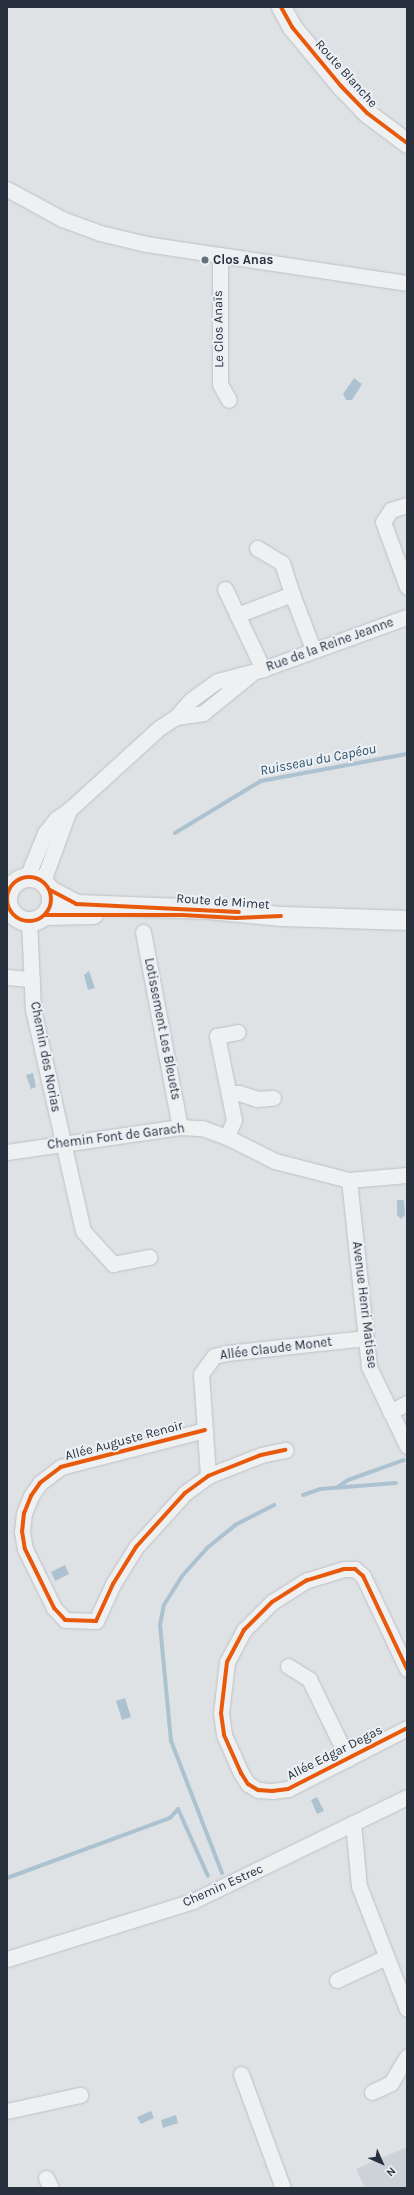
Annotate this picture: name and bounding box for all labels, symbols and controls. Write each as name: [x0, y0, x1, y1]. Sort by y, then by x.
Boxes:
street label: Route Blanche: [312, 37, 380, 111]
place label: Clos Anas: [213, 252, 273, 268]
marker: Clos Anas: [200, 255, 210, 265]
street label: Le Clos Anaïs: [211, 290, 227, 368]
street label: Rue de la Reine Jeanne: [264, 615, 396, 675]
water label: Ruisseau du Capéou: [259, 741, 377, 779]
street label: Route de Mimet: [176, 891, 270, 913]
street label: Lotissement Les Bleuets: [141, 957, 183, 1101]
street label: Chemin des Norias: [27, 1000, 63, 1114]
street label: Chemin Font de Garach: [46, 1121, 186, 1153]
street label: Avenue Henri Matisse: [348, 1241, 380, 1369]
street label: Allée Claude Monet: [219, 1334, 333, 1364]
street label: Allée Auguste Renoir: [63, 1418, 185, 1464]
street label: Allée Edgar Degas: [285, 1722, 385, 1784]
street label: Chemin Estrec: [180, 1861, 266, 1911]
north arrow: [362, 2143, 402, 2183]
text: N: [383, 2164, 398, 2179]

